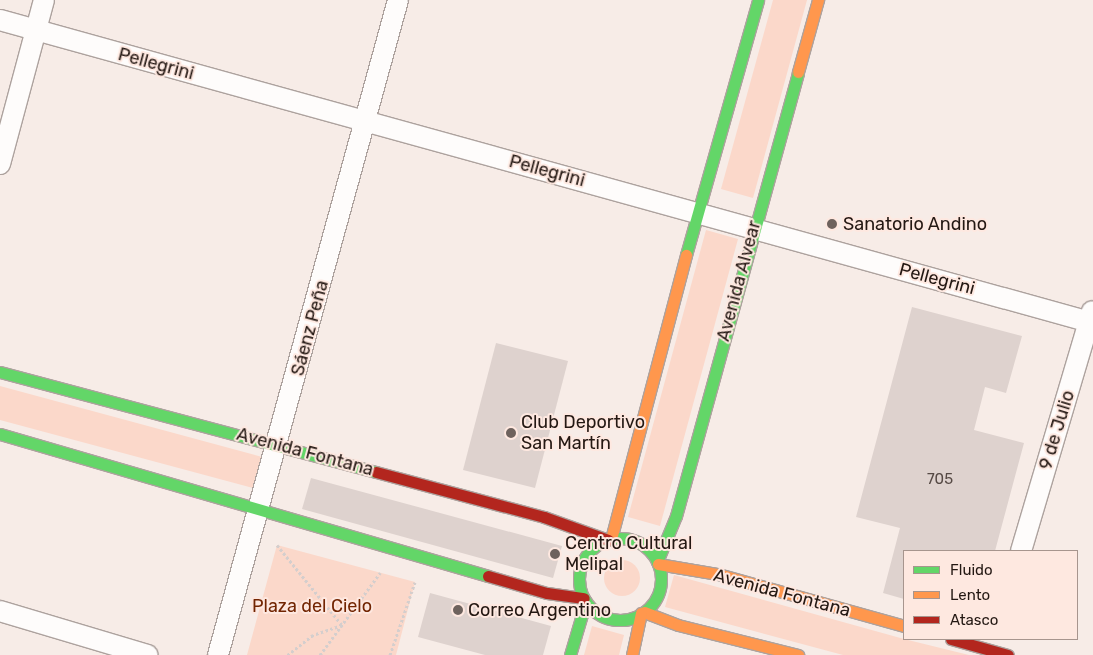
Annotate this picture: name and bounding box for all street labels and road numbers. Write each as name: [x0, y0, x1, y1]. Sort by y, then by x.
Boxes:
street label: Pellegrini: [116, 44, 196, 84]
street label: Pellegrini: [507, 151, 587, 191]
street label: Avenida Alvear: [712, 218, 766, 344]
street label: Pellegrini: [897, 259, 977, 299]
street label: Sáenz Peña: [287, 278, 333, 378]
street label: 9 de Julio: [1035, 388, 1079, 472]
street label: Avenida Fontana: [234, 423, 376, 481]
street label: Avenida Fontana: [711, 564, 853, 622]

